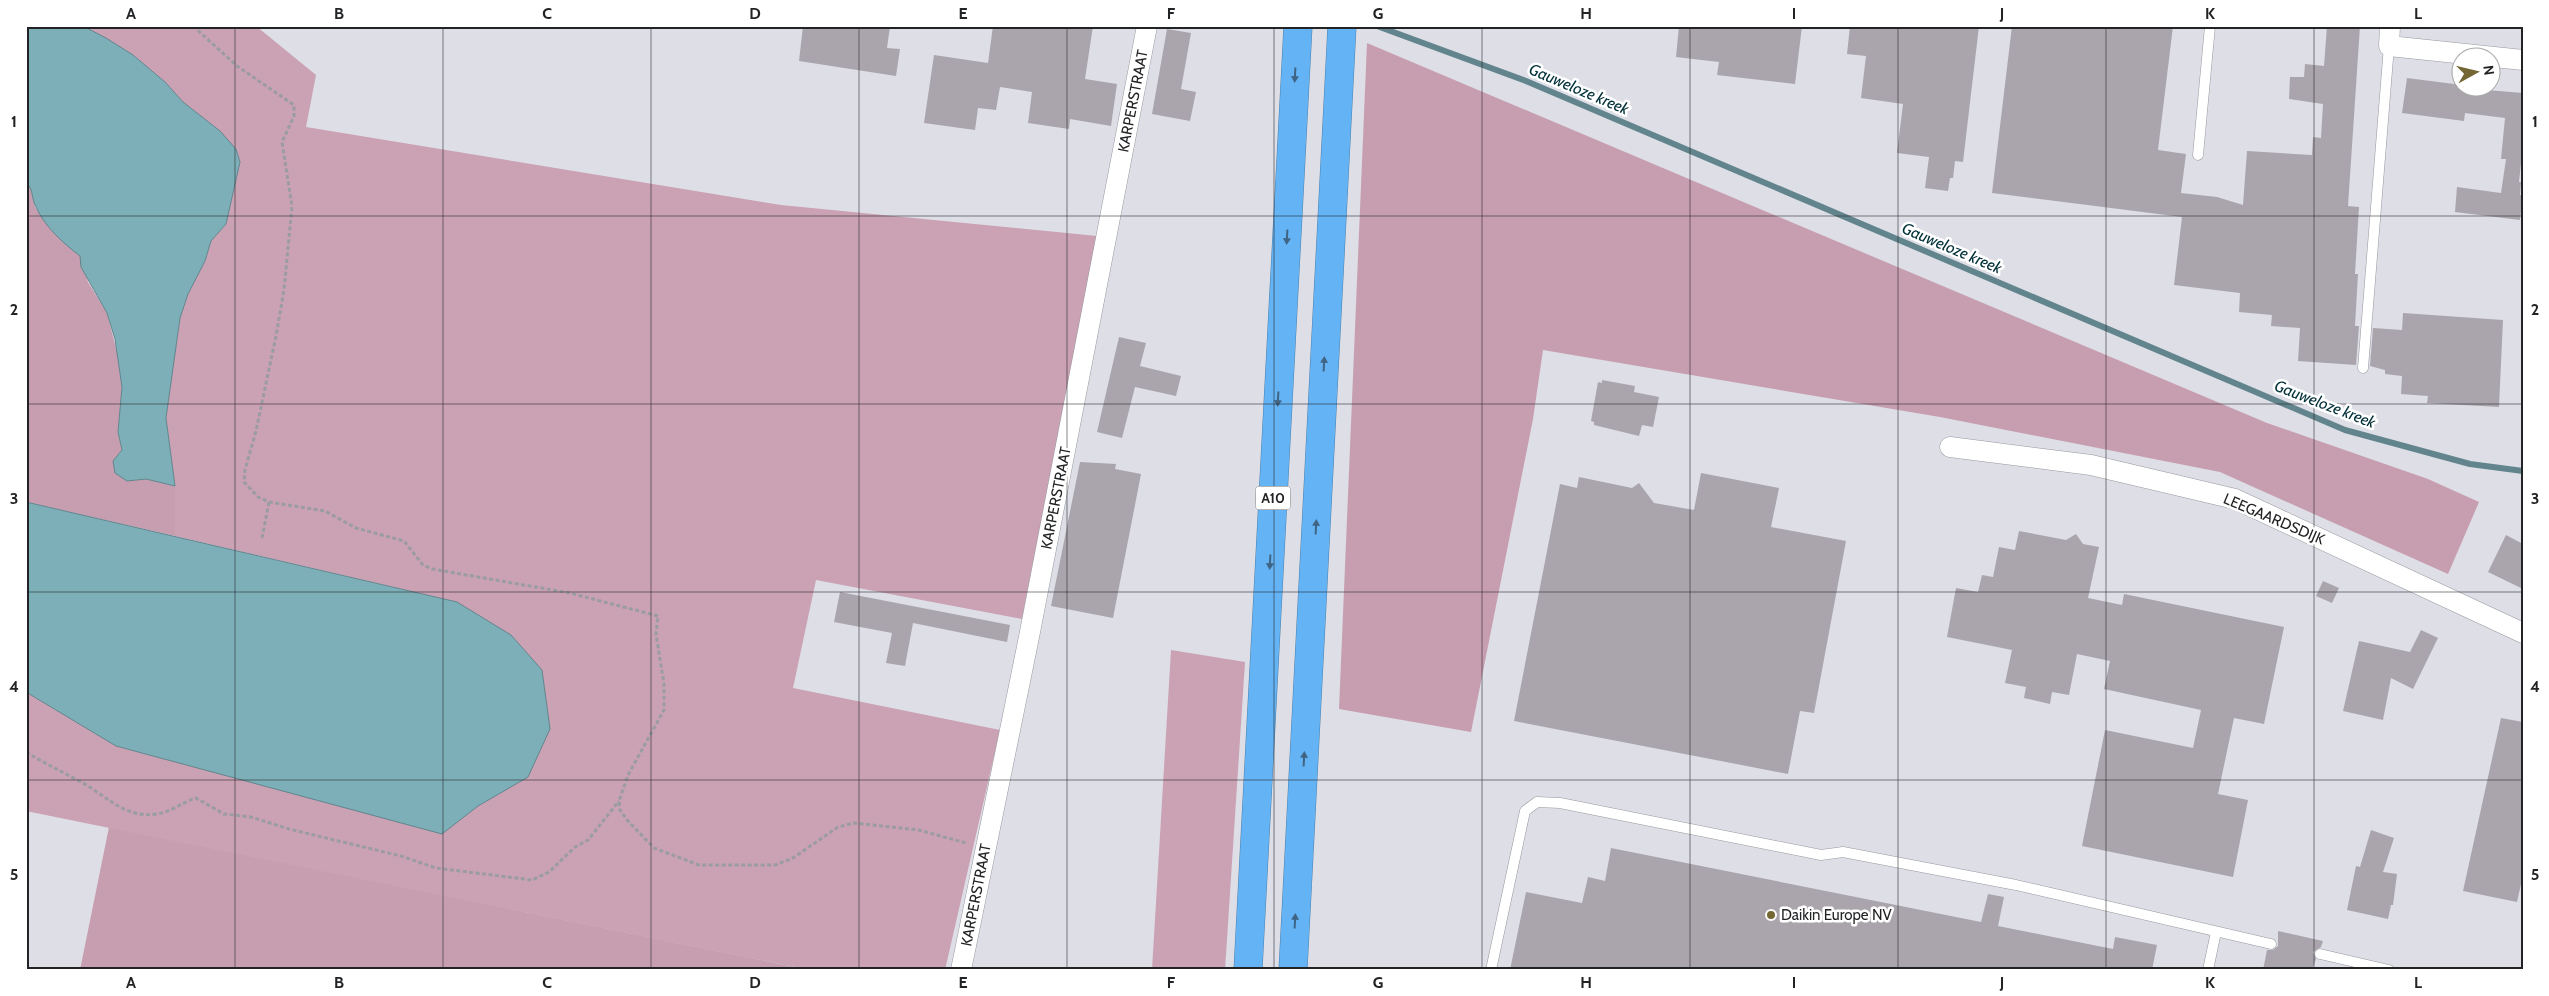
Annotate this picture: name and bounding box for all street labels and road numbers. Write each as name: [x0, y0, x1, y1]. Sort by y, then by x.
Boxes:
street label: KARPERSTRAAT: [1114, 48, 1152, 154]
street label: KARPERSTRAAT: [1037, 445, 1075, 551]
road number: A10: [1256, 486, 1290, 509]
street label: LEEGAARDSDIJK: [2221, 490, 2328, 549]
street label: KARPERSTRAAT: [957, 842, 995, 948]

